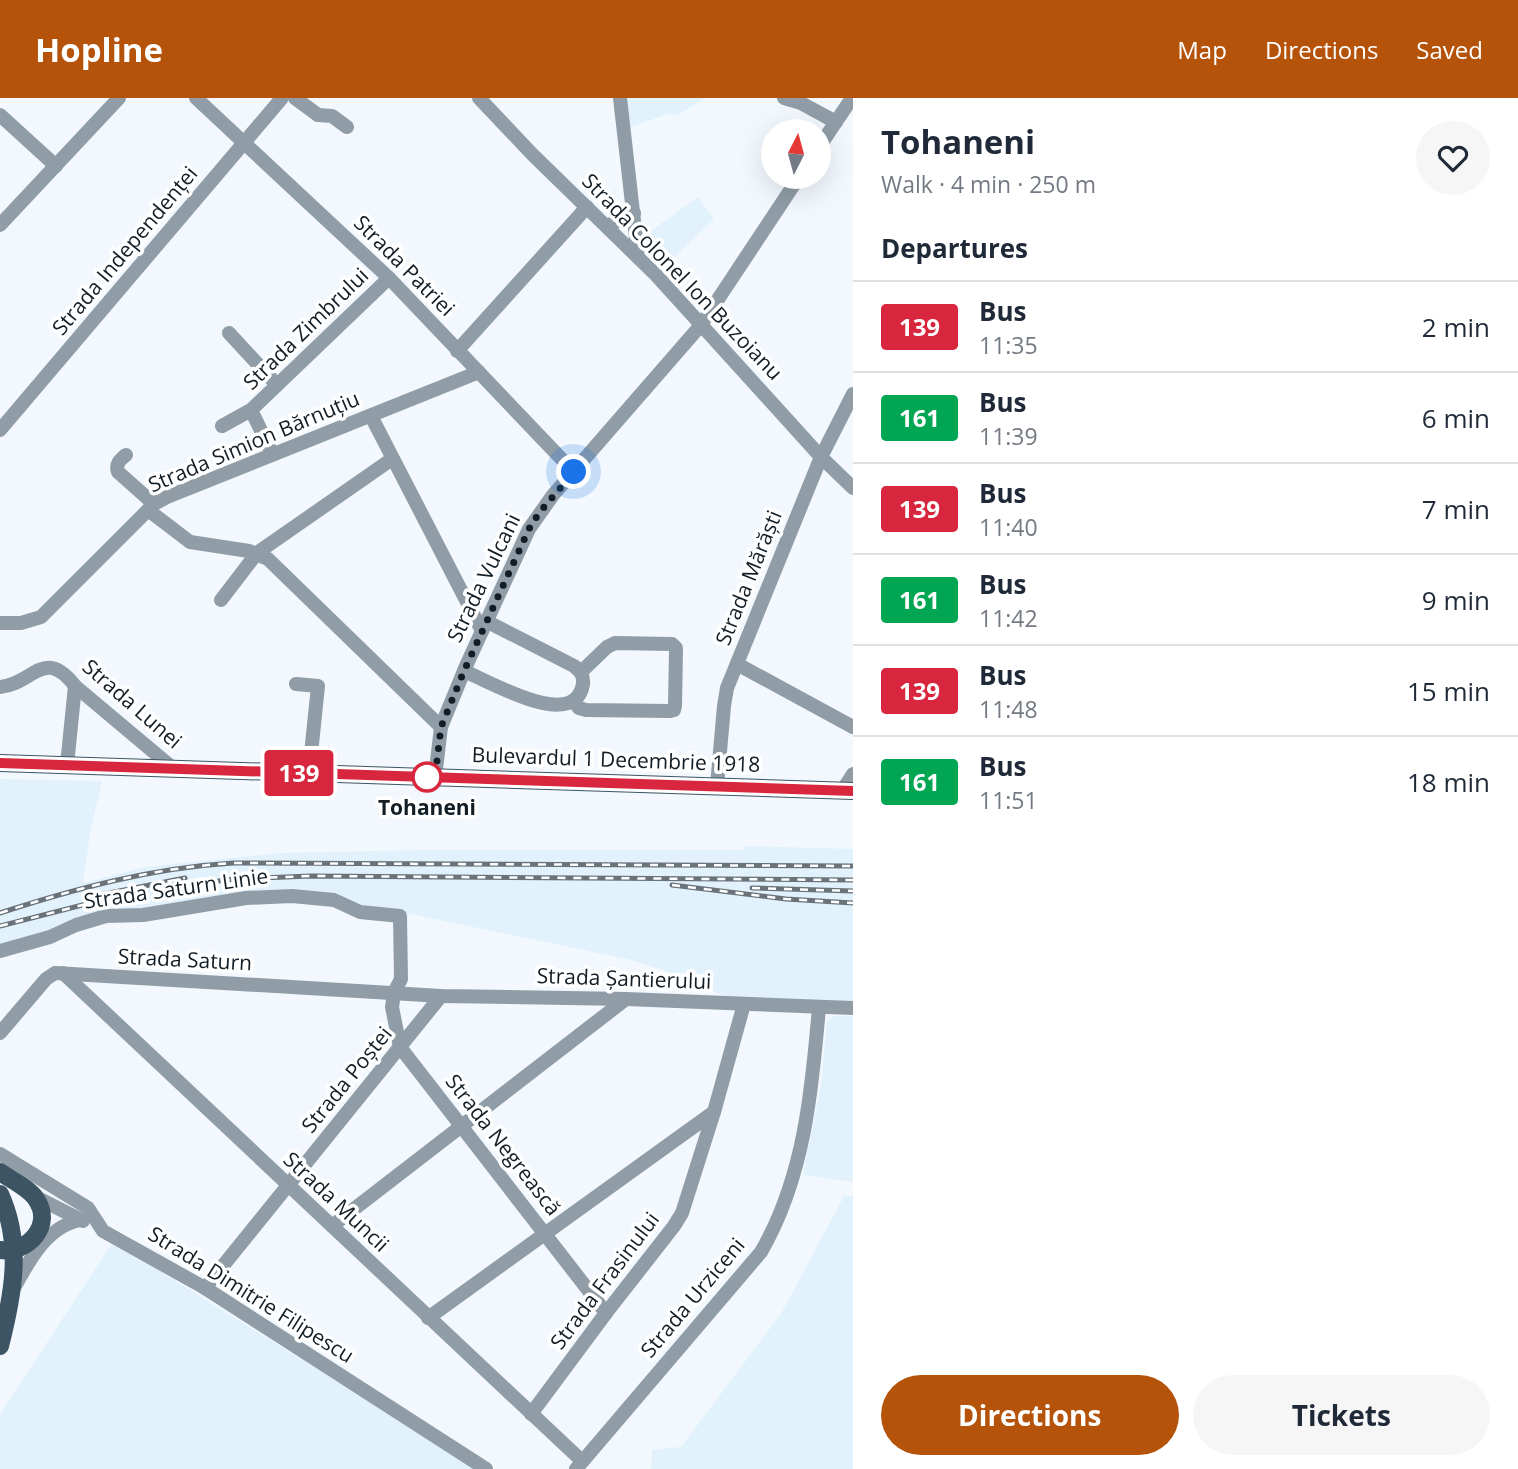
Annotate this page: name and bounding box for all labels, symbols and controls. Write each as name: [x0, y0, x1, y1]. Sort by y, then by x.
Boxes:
text: Hopline: [35, 27, 163, 72]
text: Map: [1177, 33, 1227, 66]
text: Directions: [1265, 33, 1378, 66]
text: Saved: [1416, 33, 1483, 66]
north arrow: [761, 119, 831, 189]
map controls: [761, 119, 831, 189]
text: Tohaneni: [881, 119, 1035, 164]
button: heart: [1416, 121, 1490, 195]
street label: Strada Independenței: [45, 160, 203, 341]
street label: Strada Colonel Ion Buzoianu: [576, 167, 789, 386]
text: Walk · 4 min · 250 m: [881, 168, 1096, 200]
street label: Strada Patriei: [348, 209, 461, 322]
text: Departures: [881, 230, 1028, 266]
street label: Strada Zimbrului: [237, 261, 374, 395]
text: Bus: [979, 293, 1026, 329]
text: 2 min: [1422, 309, 1490, 345]
text: 139: [899, 310, 940, 343]
text: 11:35: [979, 329, 1038, 361]
street label: Strada Simion Bărnuțiu: [144, 384, 364, 498]
text: Bus: [979, 384, 1026, 420]
text: 6 min: [1422, 400, 1490, 436]
text: 161: [899, 401, 940, 434]
text: 11:39: [979, 420, 1038, 452]
your location: [556, 454, 591, 489]
text: Bus: [979, 475, 1026, 511]
text: 7 min: [1422, 491, 1490, 527]
text: 139: [899, 492, 940, 525]
street label: Strada Mărăști: [708, 506, 788, 649]
street label: Strada Vulcani: [440, 509, 526, 647]
text: 11:40: [979, 511, 1038, 543]
text: Bus: [979, 566, 1026, 602]
text: 9 min: [1422, 582, 1490, 618]
text: 161: [899, 583, 940, 616]
text: 11:42: [979, 602, 1038, 634]
street label: Strada Lunei: [77, 652, 188, 754]
text: Bus: [979, 657, 1026, 693]
text: 15 min: [1407, 673, 1490, 709]
text: 139: [899, 674, 940, 707]
text: 11:48: [979, 693, 1038, 725]
street label: Bulevardul 1 Decembrie 1918: [471, 740, 761, 778]
text: Bus: [979, 748, 1026, 784]
line badge: 139: [259, 750, 339, 796]
text: 139: [278, 756, 320, 789]
marker: Tohaneni: [412, 762, 442, 792]
text: 18 min: [1407, 764, 1490, 800]
text: 161: [899, 765, 940, 798]
text: 11:51: [979, 784, 1038, 816]
place label: Tohaneni: [378, 793, 476, 821]
street label: Strada Saturn Linie: [82, 861, 270, 915]
street label: Strada Saturn: [117, 942, 253, 976]
street label: Strada Șantierului: [536, 961, 712, 995]
street label: Strada Poștei: [295, 1020, 398, 1138]
street label: Strada Negrească: [440, 1068, 568, 1221]
street label: Strada Muncii: [278, 1145, 395, 1257]
street label: Strada Frasinului: [543, 1206, 665, 1355]
street label: Strada Dimitrie Filipescu: [143, 1219, 360, 1369]
street label: Strada Urziceni: [634, 1232, 751, 1363]
button: Directions: [881, 1375, 1179, 1455]
button: Tickets: [1193, 1375, 1490, 1455]

